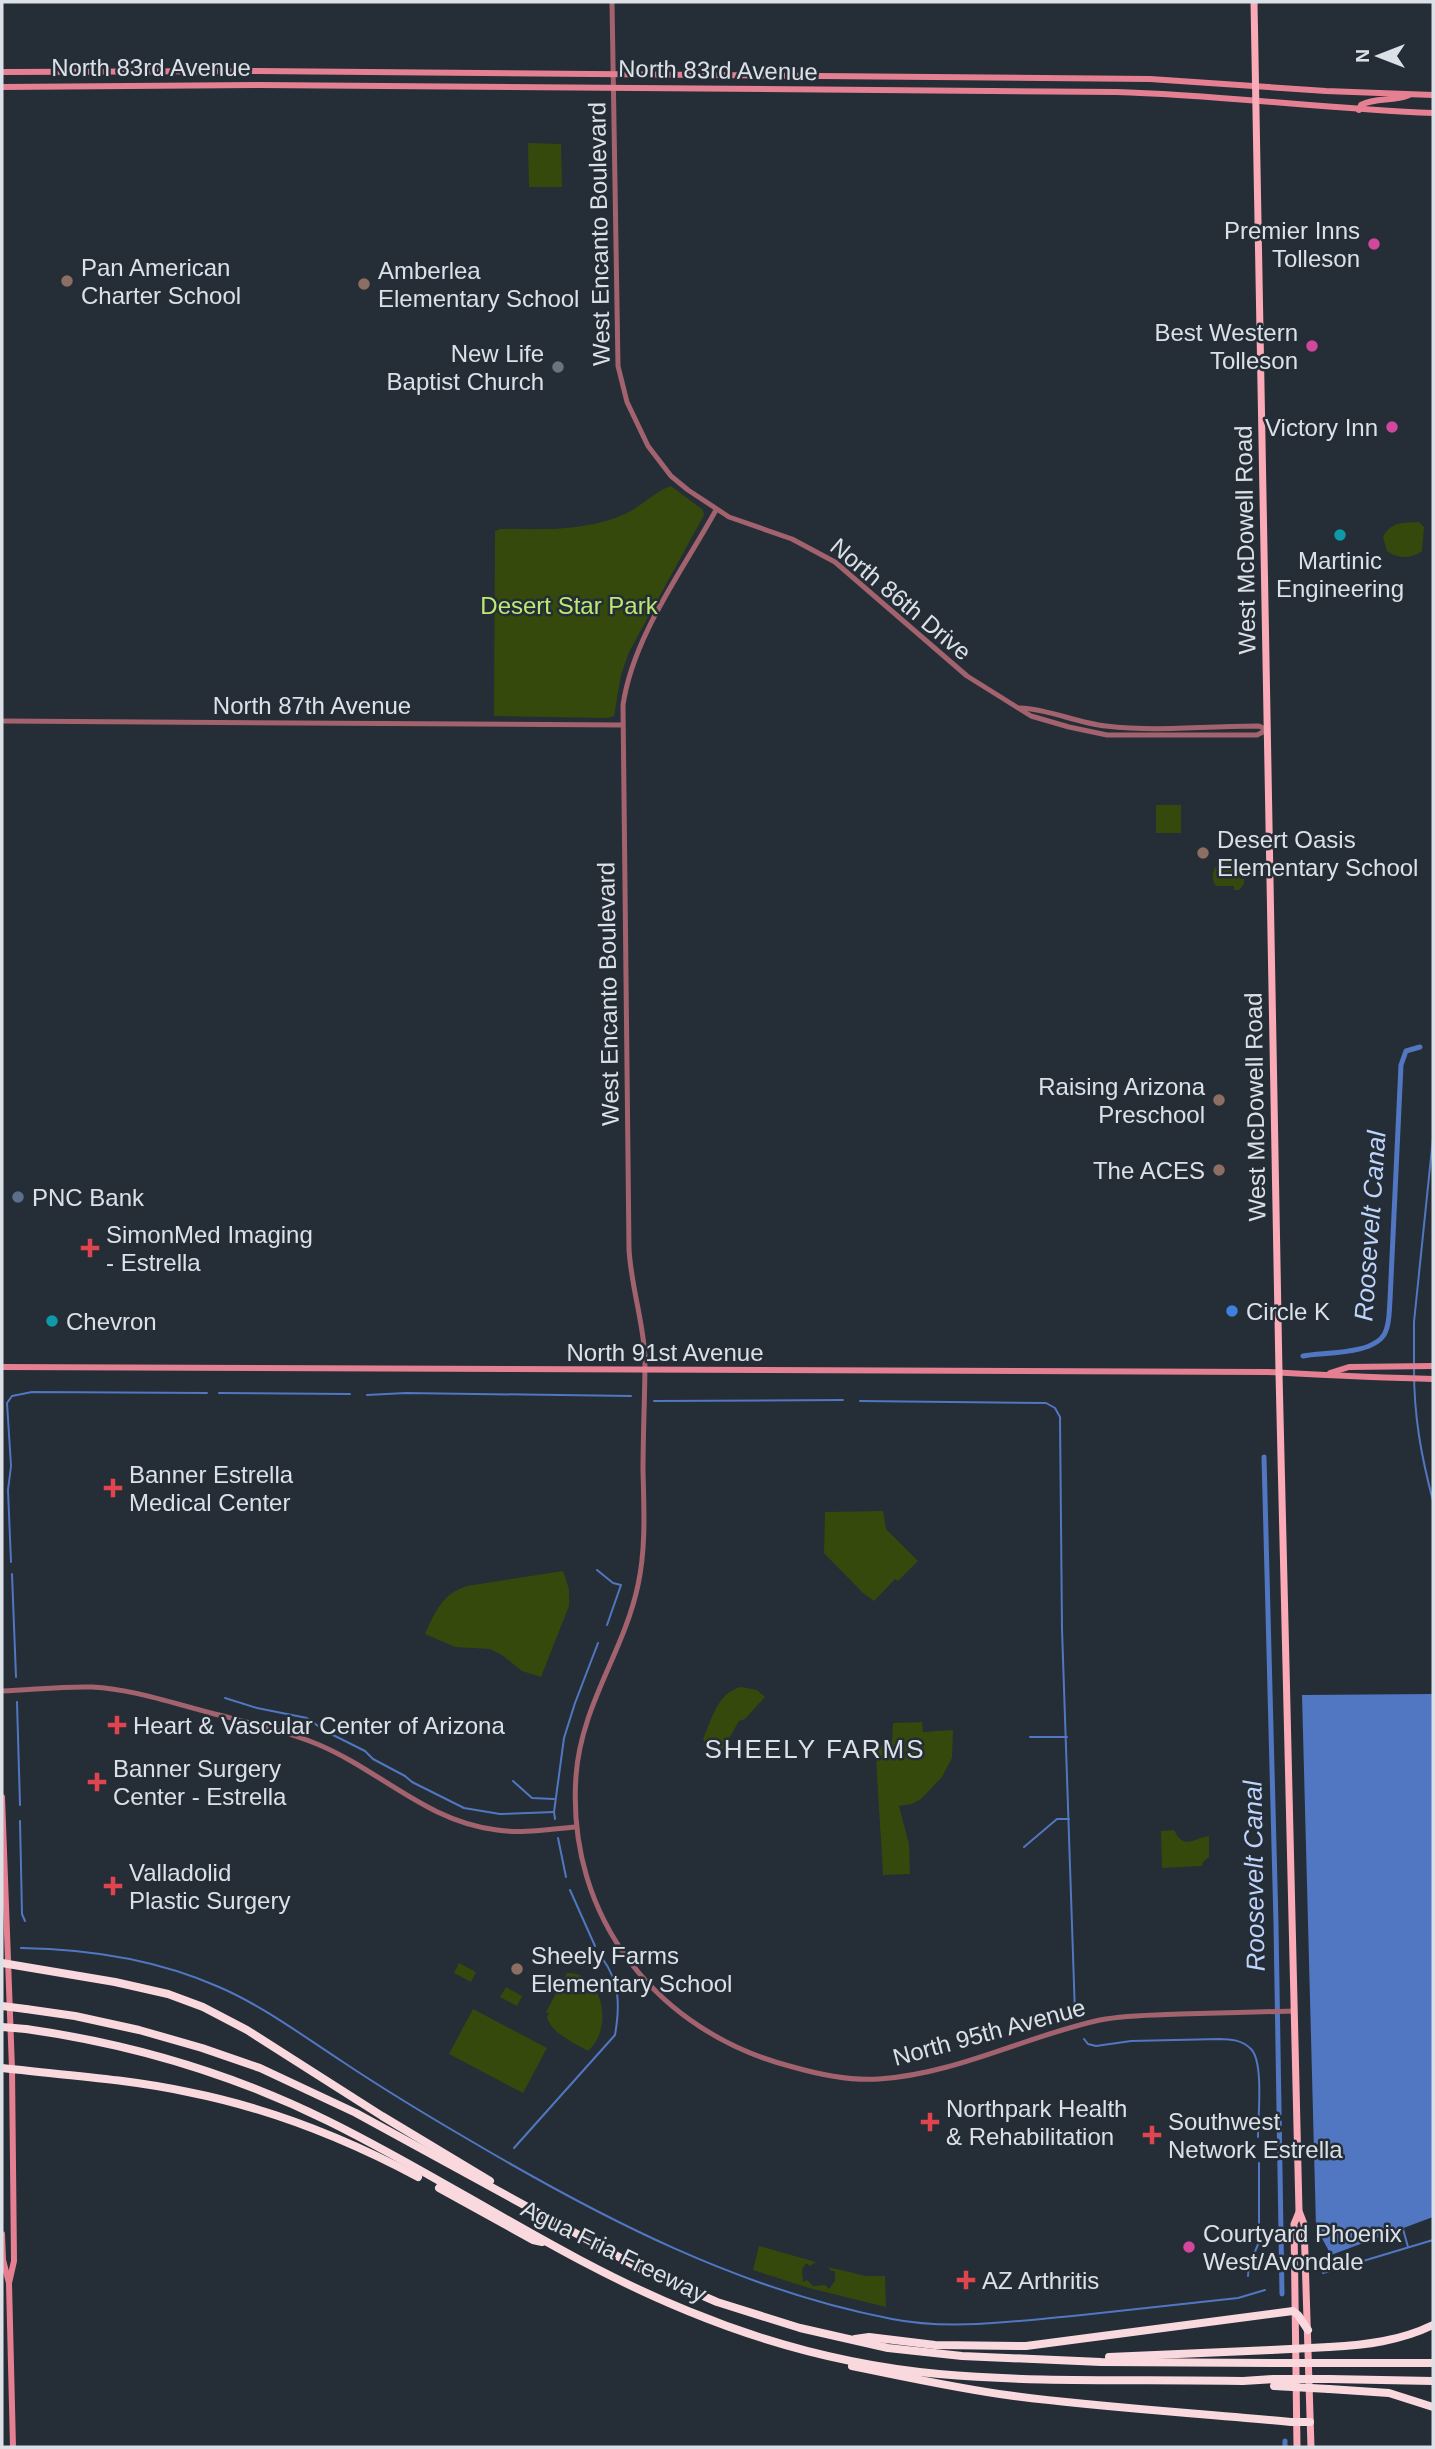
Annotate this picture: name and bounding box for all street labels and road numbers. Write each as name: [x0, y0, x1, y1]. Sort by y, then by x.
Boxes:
street label: North 83rd Avenue: [51, 54, 251, 81]
street label: North 83rd Avenue: [618, 55, 818, 85]
street label: West Encanto Boulevard: [583, 102, 615, 366]
street label: West McDowell Road: [1230, 425, 1260, 655]
street label: North 86th Drive: [825, 532, 977, 666]
street label: North 87th Avenue: [213, 692, 411, 719]
street label: West Encanto Boulevard: [592, 862, 624, 1126]
street label: West McDowell Road: [1240, 992, 1270, 1222]
street label: North 91st Avenue: [566, 1339, 764, 1366]
street label: North 95th Avenue: [890, 1993, 1088, 2071]
street label: Agua Fria Freeway: [517, 2194, 711, 2308]

